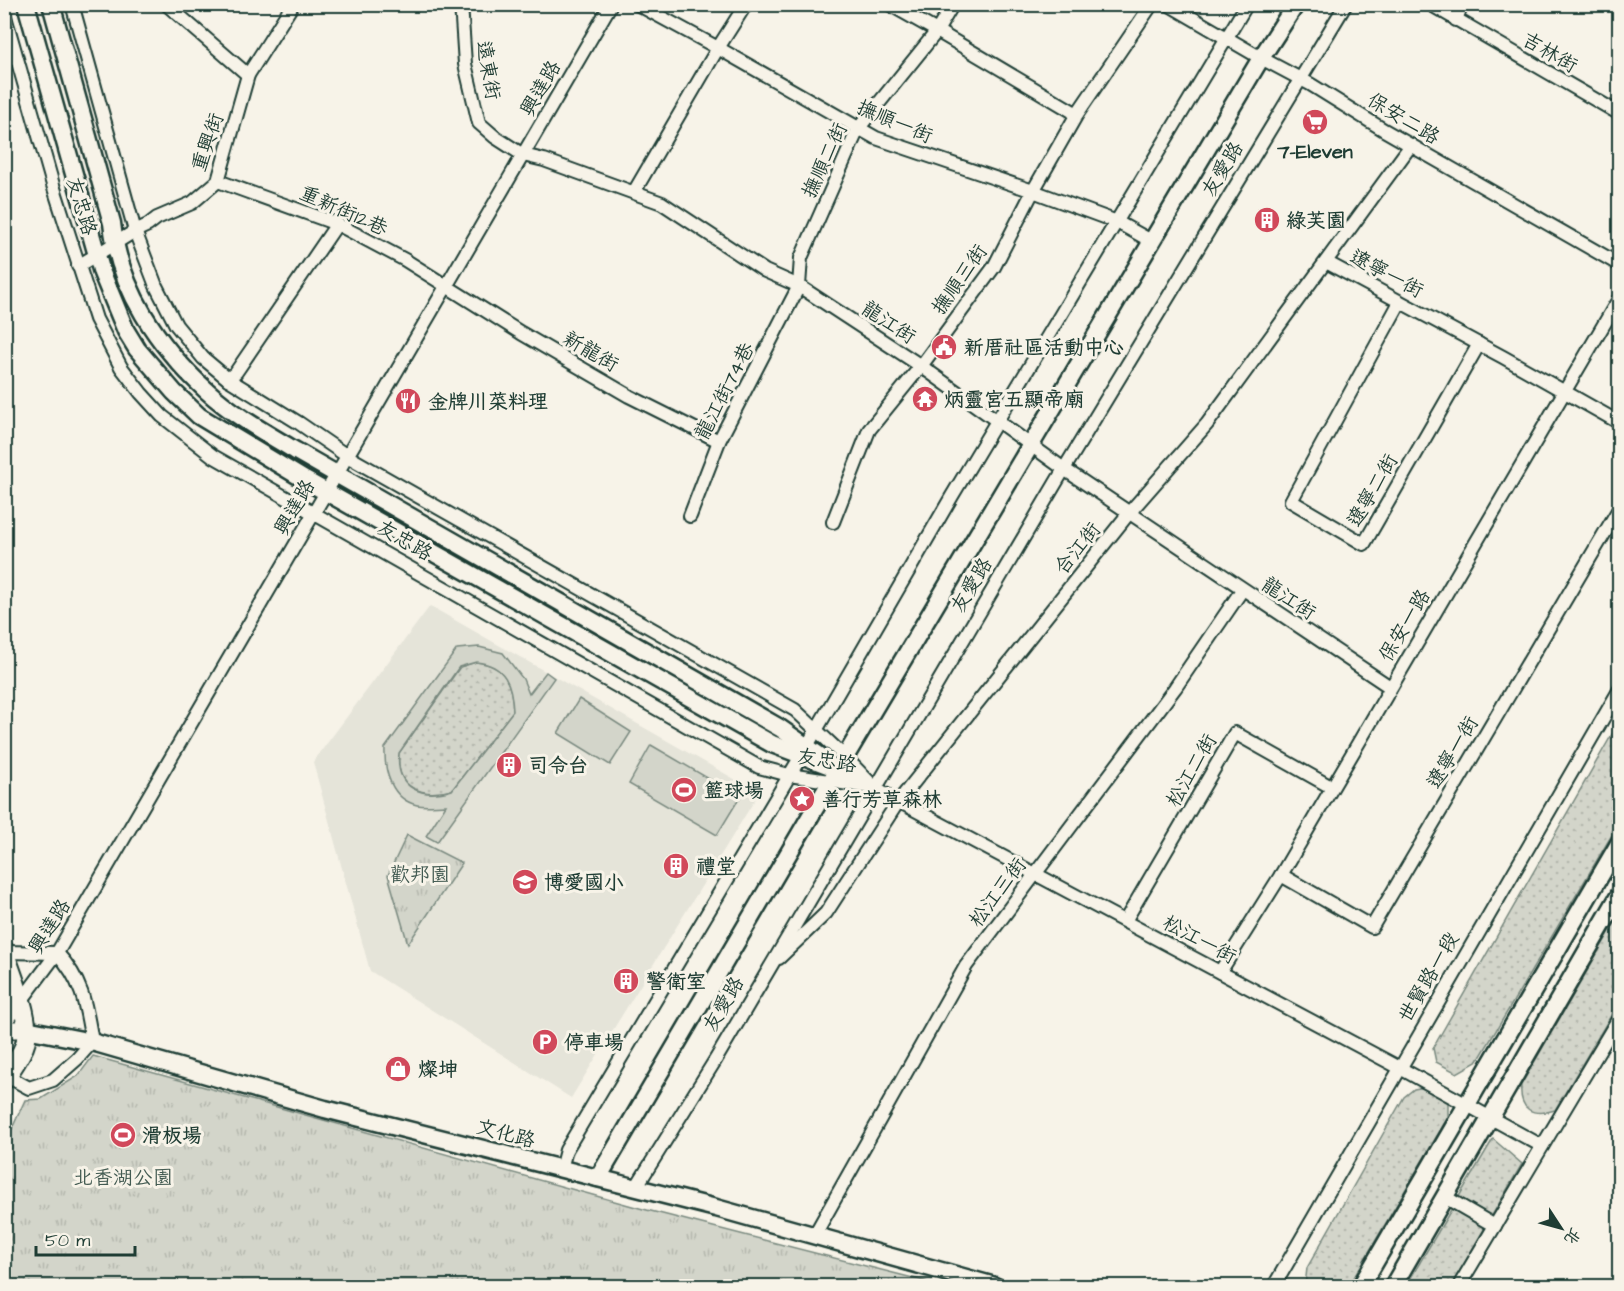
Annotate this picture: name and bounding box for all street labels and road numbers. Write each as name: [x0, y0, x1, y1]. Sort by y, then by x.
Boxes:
street label: 吉林街: [1517, 26, 1582, 80]
street label: 遠東街: [469, 38, 507, 102]
street label: 興達路: [514, 55, 568, 121]
street label: 保安二路: [1362, 86, 1446, 152]
street label: 撫順一街: [852, 93, 937, 150]
street label: 重興街: [185, 109, 231, 175]
street label: 撫順二街: [795, 118, 854, 203]
street label: 友愛路: [1195, 136, 1251, 202]
street label: 友忠路: [59, 174, 103, 240]
street label: 重新街12巷: [295, 179, 393, 243]
street label: 撫順三街: [925, 239, 994, 320]
street label: 遼寧一街: [1345, 243, 1428, 305]
street label: 龍江街: [856, 295, 921, 351]
street label: 新龍街: [558, 325, 623, 379]
street label: 龍江街74巷: [688, 337, 762, 445]
street label: 遼寧二街: [1341, 449, 1405, 532]
street label: 興達路: [268, 474, 322, 540]
street label: 友忠路: [372, 514, 438, 568]
street label: 合江街: [1048, 517, 1108, 581]
street label: 友愛路: [944, 552, 1000, 618]
street label: 龍江街: [1256, 571, 1321, 627]
street label: 保安一路: [1372, 583, 1438, 667]
street label: 遼寧一街: [1420, 711, 1485, 794]
street label: 松江二街: [1160, 729, 1224, 812]
street label: 友忠路: [795, 742, 860, 780]
street label: 松江三街: [963, 852, 1033, 933]
street label: 興達路: [22, 893, 78, 959]
street label: 松江一街: [1158, 909, 1241, 971]
street label: 世賢路一段: [1392, 927, 1466, 1028]
street label: 友愛路: [697, 971, 751, 1037]
street label: 文化路: [473, 1113, 539, 1156]

